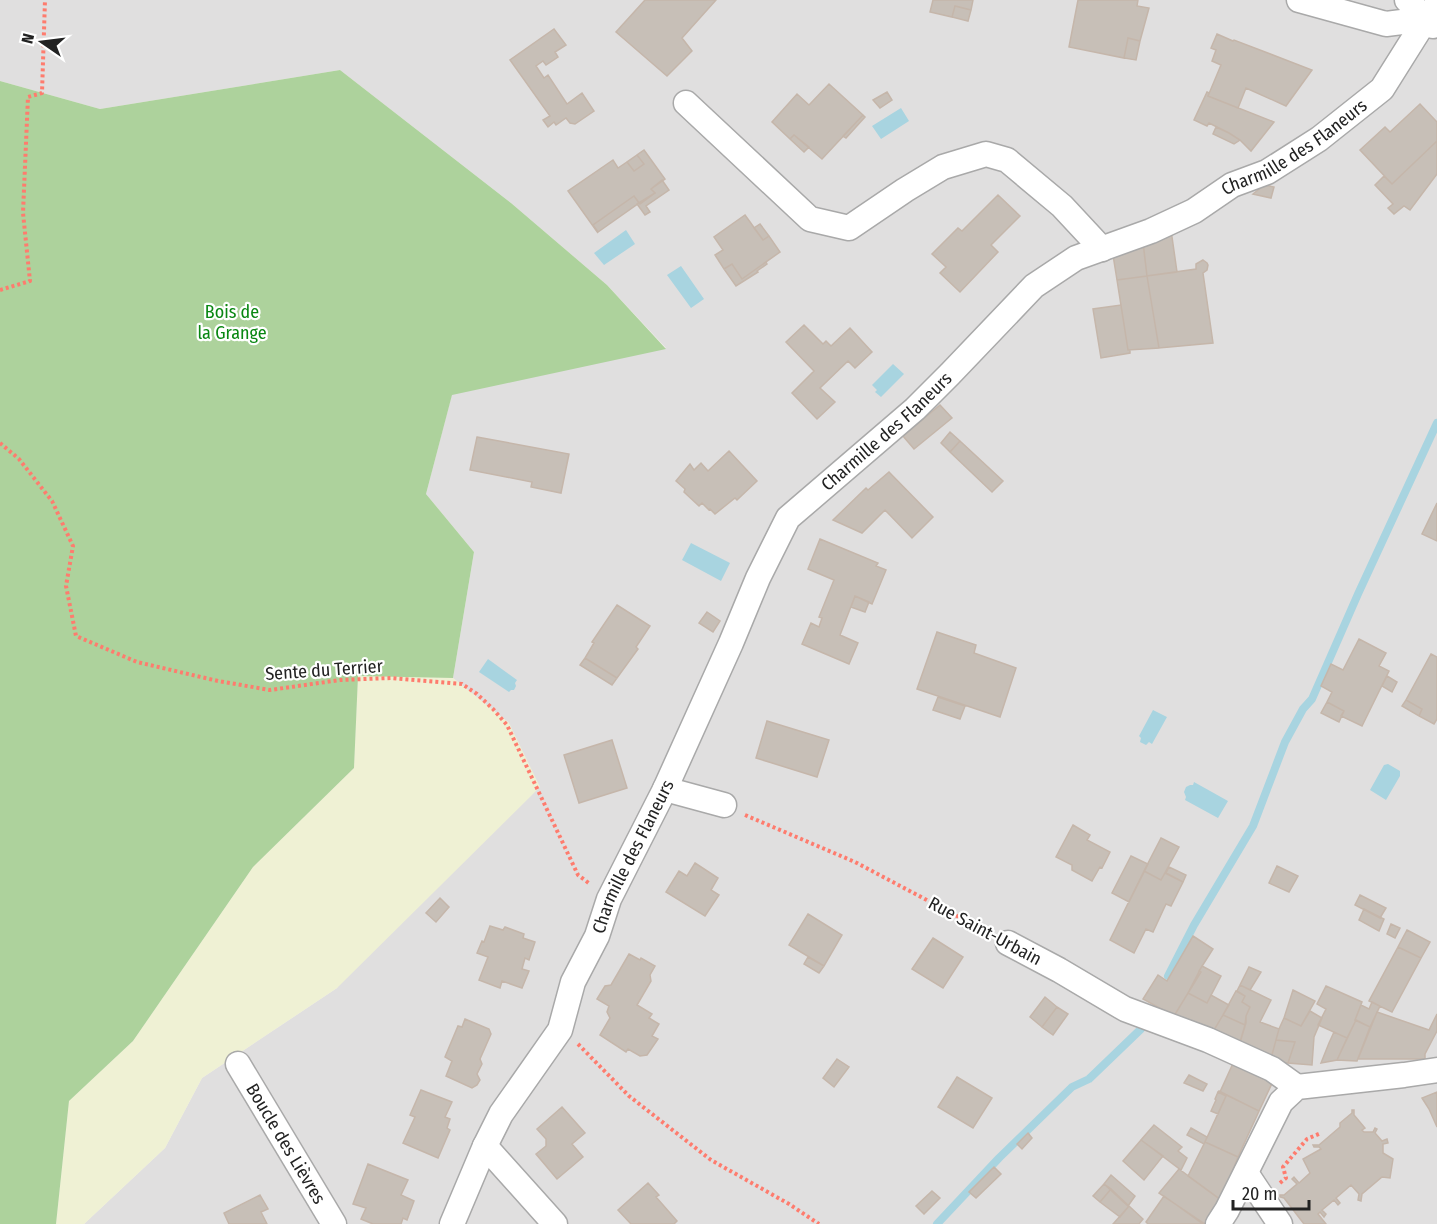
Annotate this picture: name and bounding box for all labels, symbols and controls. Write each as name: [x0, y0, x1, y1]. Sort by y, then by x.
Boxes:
north arrow: [12, 12, 72, 72]
text: N: [18, 32, 38, 45]
street label: Charmille des Flaneurs: [1217, 94, 1372, 200]
park label: Bois de la Grange: [197, 301, 267, 344]
street label: Charmille des Flaneurs: [817, 367, 957, 496]
street label: Sente du Terrier: [264, 655, 384, 685]
street label: Charmille des Flaneurs: [588, 776, 679, 936]
street label: Rue Saint-Urbain: [925, 892, 1045, 970]
street label: Boucle des Lièvres: [241, 1080, 331, 1208]
scale bar: [1233, 1173, 1310, 1211]
text: 20 m: [1242, 1183, 1277, 1205]

